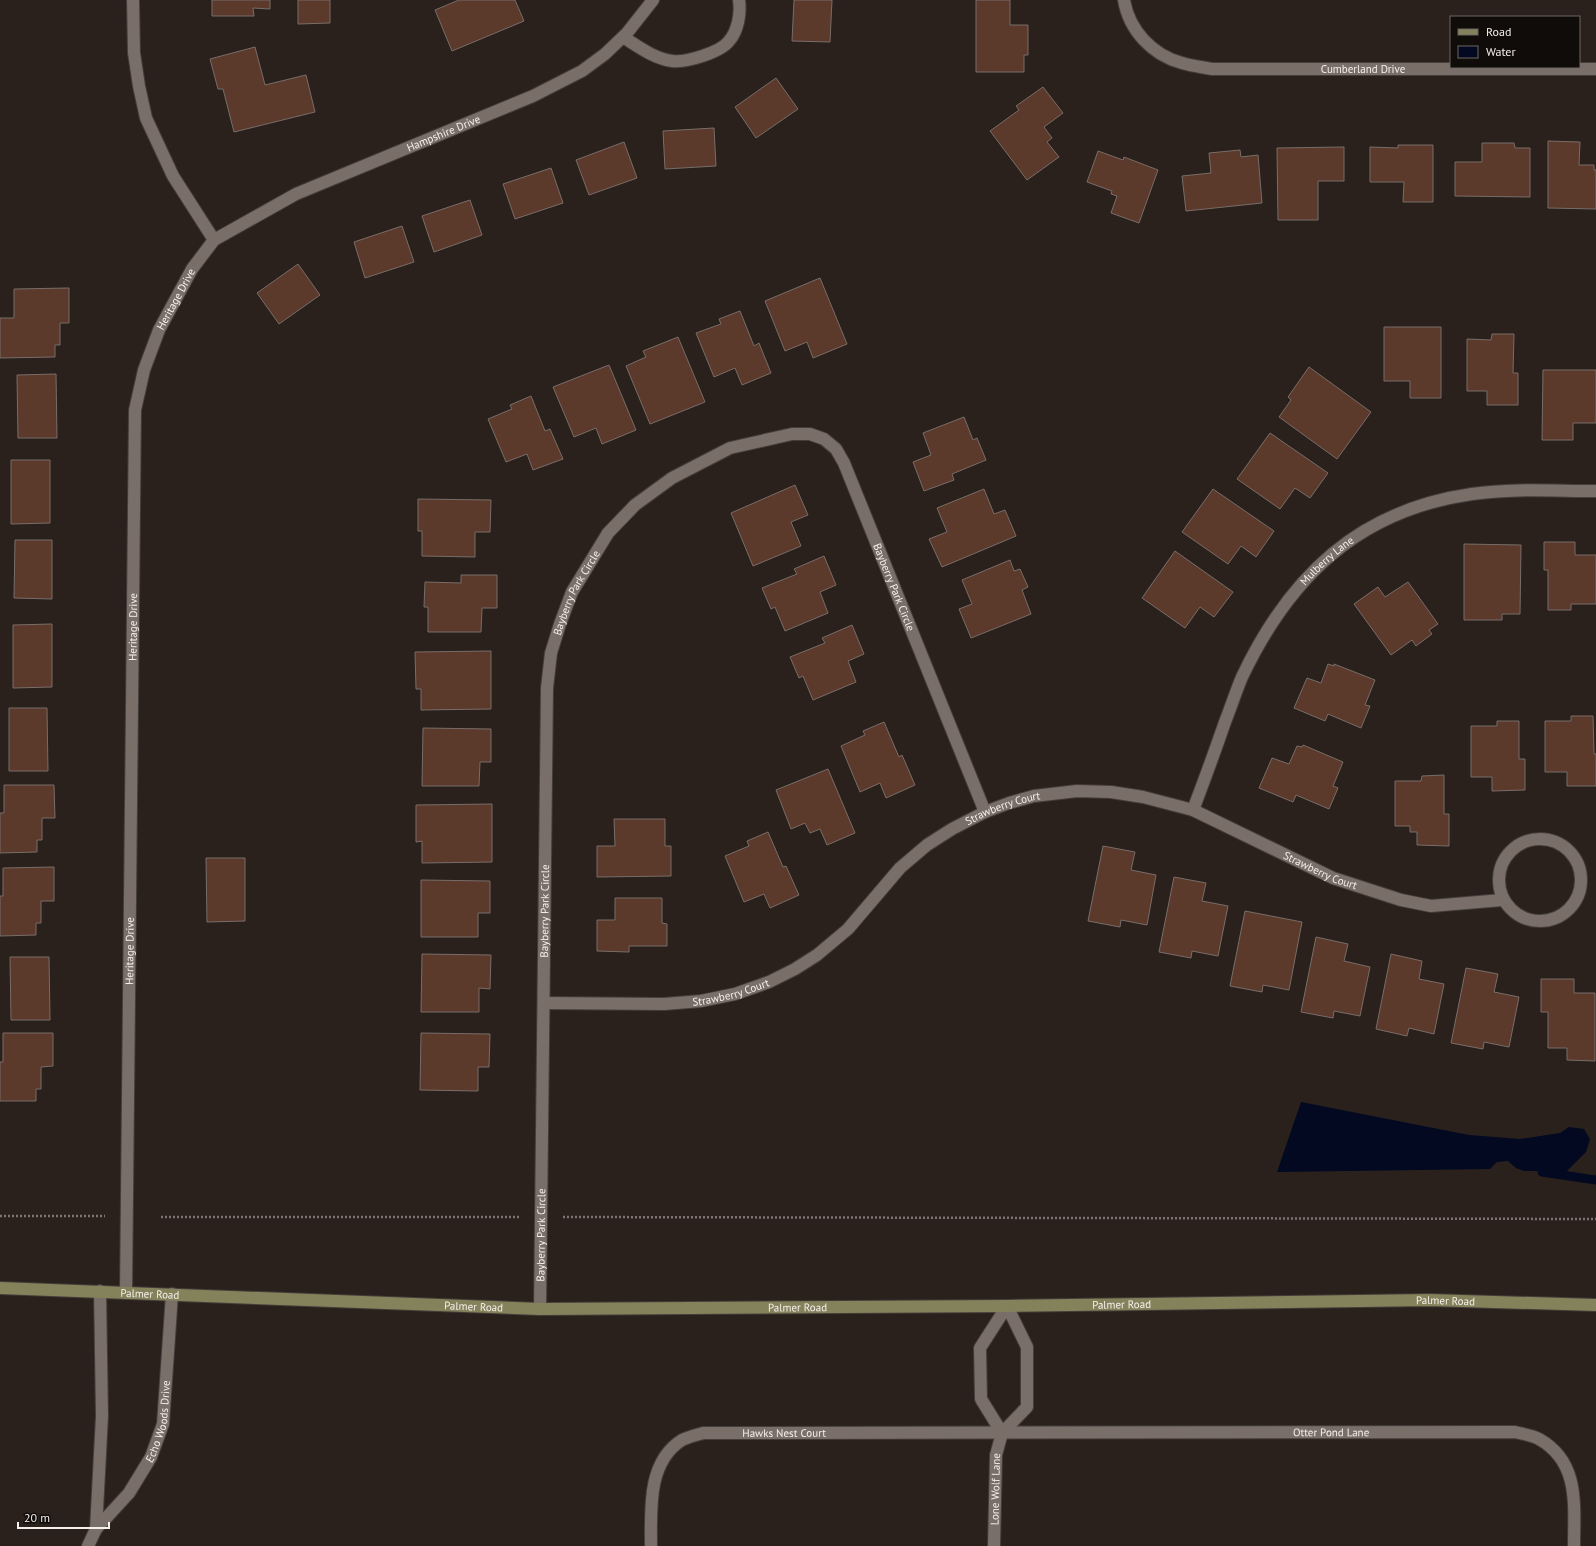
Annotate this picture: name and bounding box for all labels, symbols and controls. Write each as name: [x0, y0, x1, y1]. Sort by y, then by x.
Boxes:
legend: [1450, 16, 1580, 68]
text: Road: [1486, 24, 1511, 39]
text: Water: [1486, 44, 1516, 59]
street label: Cumberland Drive: [1321, 62, 1406, 76]
street label: Hampshire Drive: [404, 111, 483, 155]
street label: Heritage Drive: [153, 265, 198, 332]
street label: Mulberry Lane: [1297, 533, 1357, 588]
street label: Bayberry Park Circle: [870, 541, 918, 633]
street label: Bayberry Park Circle: [550, 547, 603, 637]
street label: Heritage Drive: [125, 593, 140, 661]
street label: Strawberry Court: [963, 788, 1041, 828]
street label: Strawberry Court: [1281, 848, 1359, 892]
street label: Bayberry Park Circle: [537, 864, 552, 958]
street label: Heritage Drive: [122, 917, 137, 985]
street label: Strawberry Court: [692, 975, 771, 1009]
street label: Bayberry Park Circle: [533, 1188, 548, 1282]
street label: Palmer Road: [120, 1286, 180, 1302]
street label: Palmer Road: [1416, 1293, 1475, 1308]
street label: Palmer Road: [1092, 1297, 1151, 1312]
street label: Palmer Road: [444, 1298, 503, 1315]
street label: Palmer Road: [768, 1300, 827, 1315]
street label: Echo Woods Drive: [142, 1379, 173, 1465]
street label: Otter Pond Lane: [1293, 1425, 1370, 1439]
street label: Hawks Nest Court: [742, 1426, 826, 1440]
street label: Lone Wolf Lane: [987, 1452, 1003, 1525]
scale bar: [18, 1504, 109, 1530]
text: 20 m: [24, 1510, 50, 1525]

